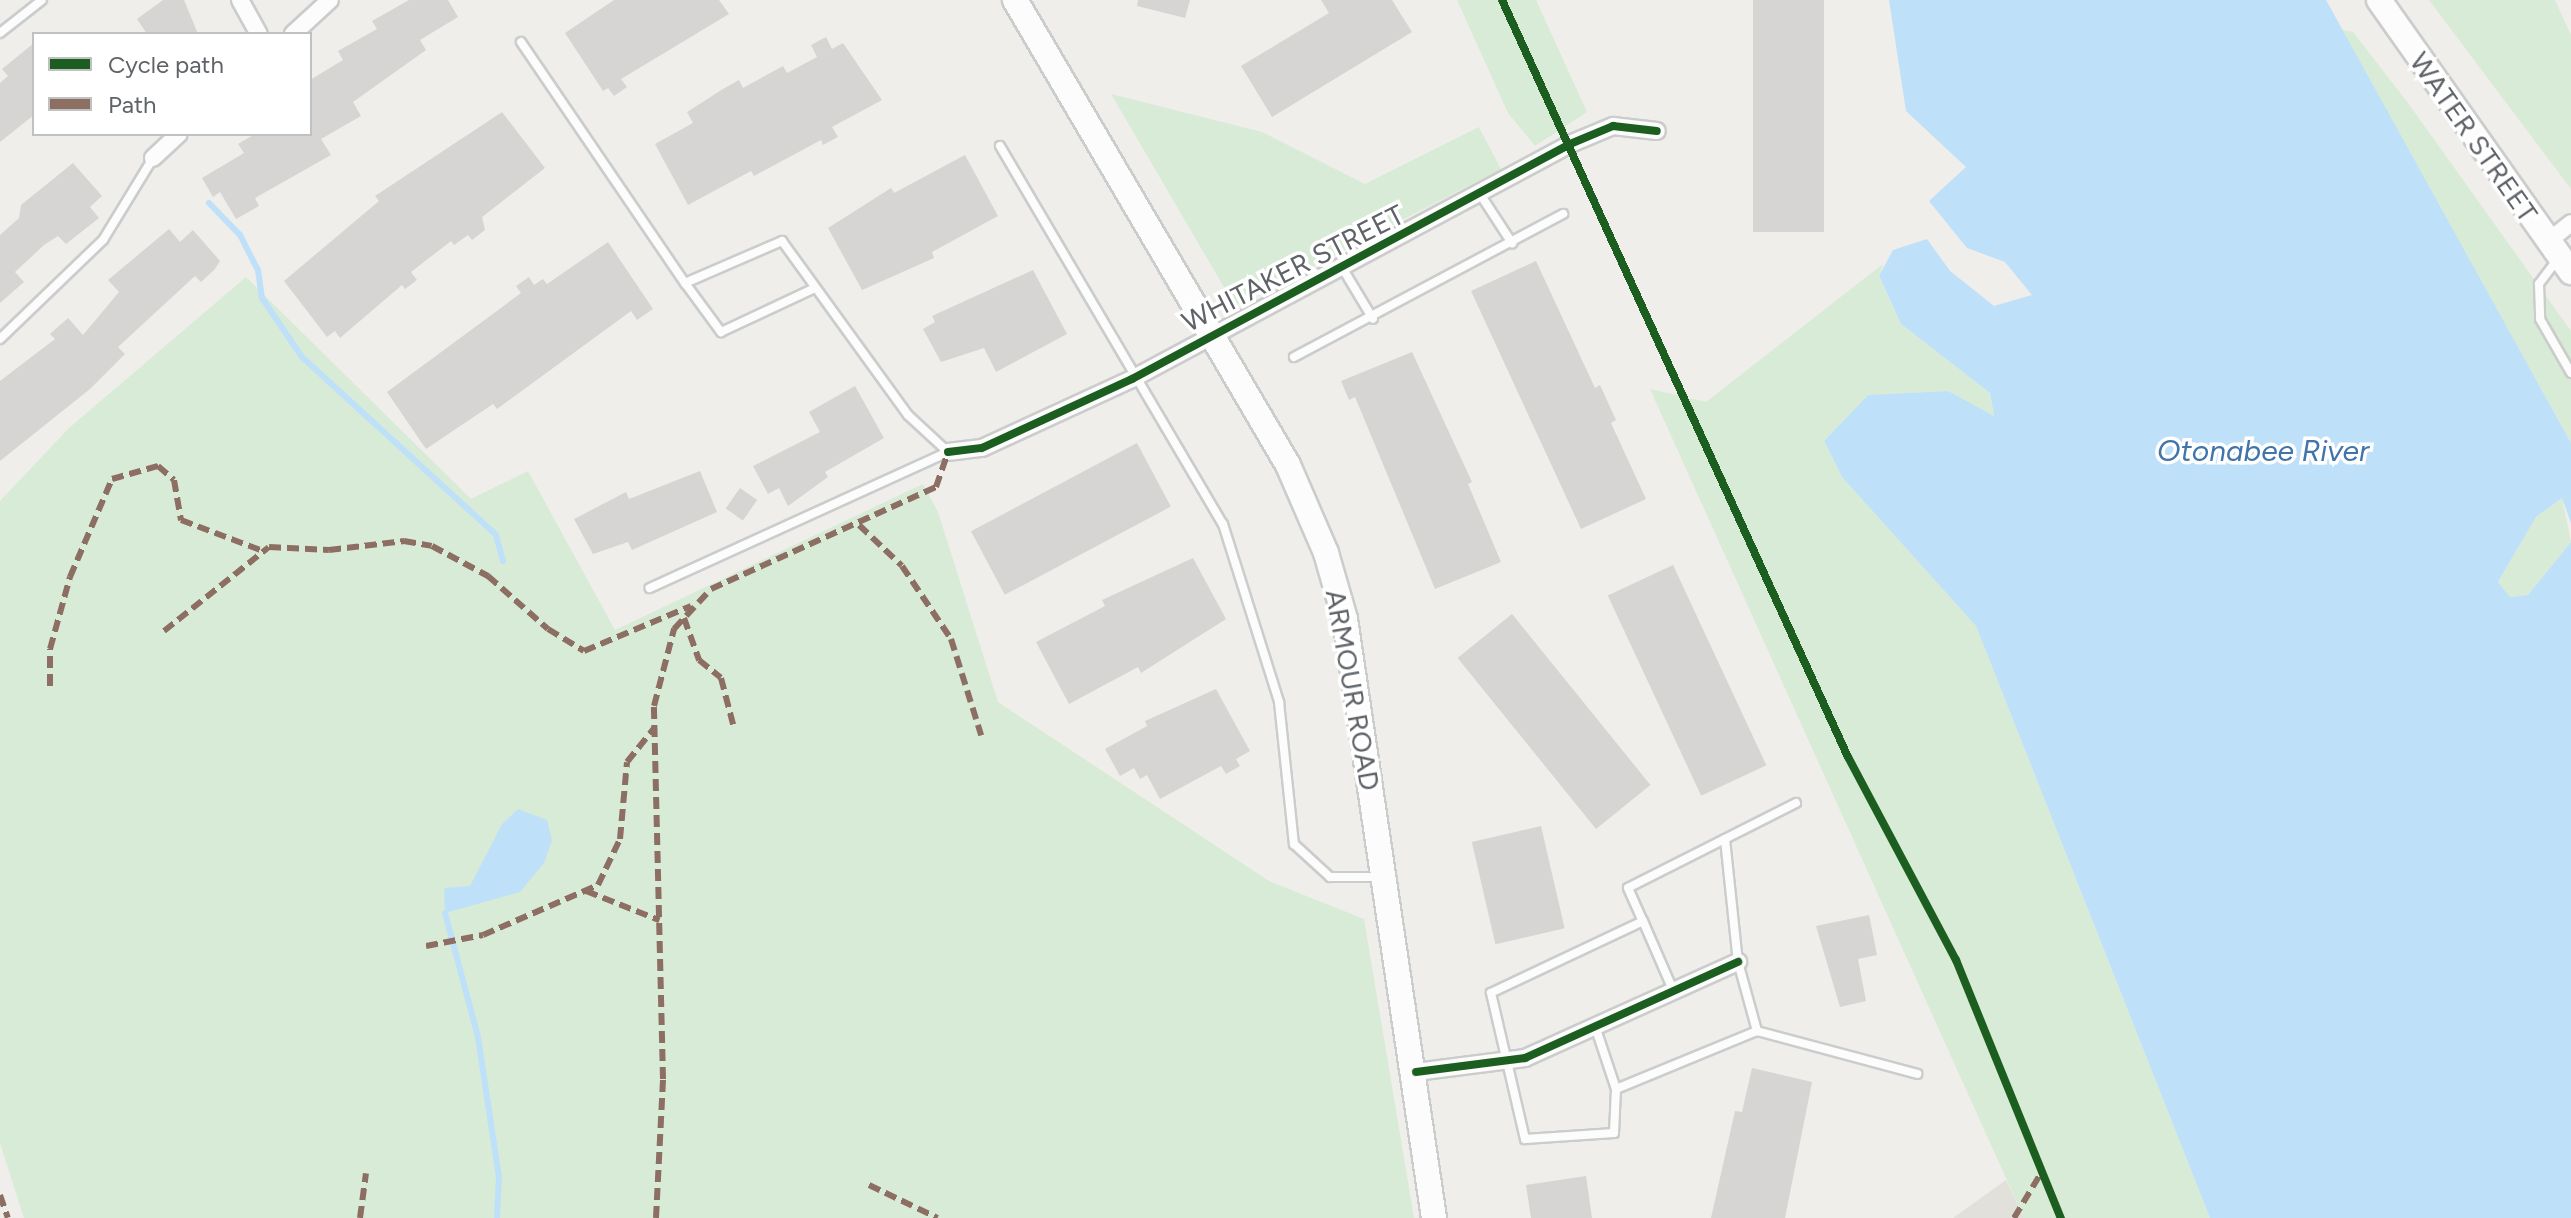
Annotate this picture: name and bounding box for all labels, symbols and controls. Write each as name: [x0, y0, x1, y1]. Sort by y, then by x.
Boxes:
legend: [32, 32, 312, 136]
street label: WATER STREET: [2403, 46, 2545, 228]
text: Cycle path: [108, 50, 224, 79]
text: Path: [108, 90, 156, 119]
street label: WHITAKER STREET: [1176, 197, 1410, 339]
water label: Otonabee River: [2157, 433, 2369, 469]
street label: ARMOUR ROAD: [1319, 587, 1387, 793]

